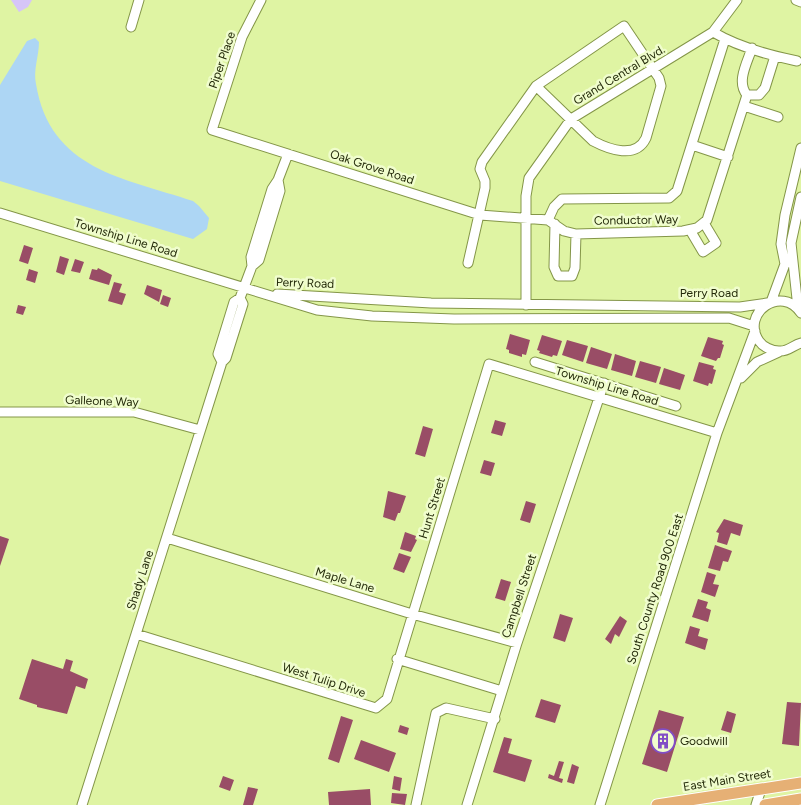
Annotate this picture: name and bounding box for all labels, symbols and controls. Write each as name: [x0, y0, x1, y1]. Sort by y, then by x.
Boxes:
street label: Piper Place: [206, 29, 238, 90]
street label: Grand Central Blvd.: [571, 42, 667, 108]
street label: Oak Grove Road: [328, 147, 416, 187]
street label: Conductor Way: [594, 212, 679, 228]
street label: Township Line Road: [73, 216, 179, 260]
street label: Perry Road: [276, 275, 334, 291]
street label: Perry Road: [680, 286, 738, 300]
street label: Township Line Road: [554, 364, 660, 408]
street label: Galleone Way: [65, 393, 140, 409]
street label: Hunt Street: [416, 475, 448, 540]
street label: South County Road 900 East: [624, 512, 686, 666]
street label: Shady Lane: [124, 548, 156, 612]
street label: Campbell Street: [499, 552, 539, 640]
street label: Maple Lane: [314, 564, 377, 596]
street label: West Tulip Drive: [281, 660, 368, 700]
building icon: Goodwill: [650, 728, 676, 754]
place label: Goodwill: [680, 734, 728, 748]
street label: East Main Street: [682, 766, 772, 794]

